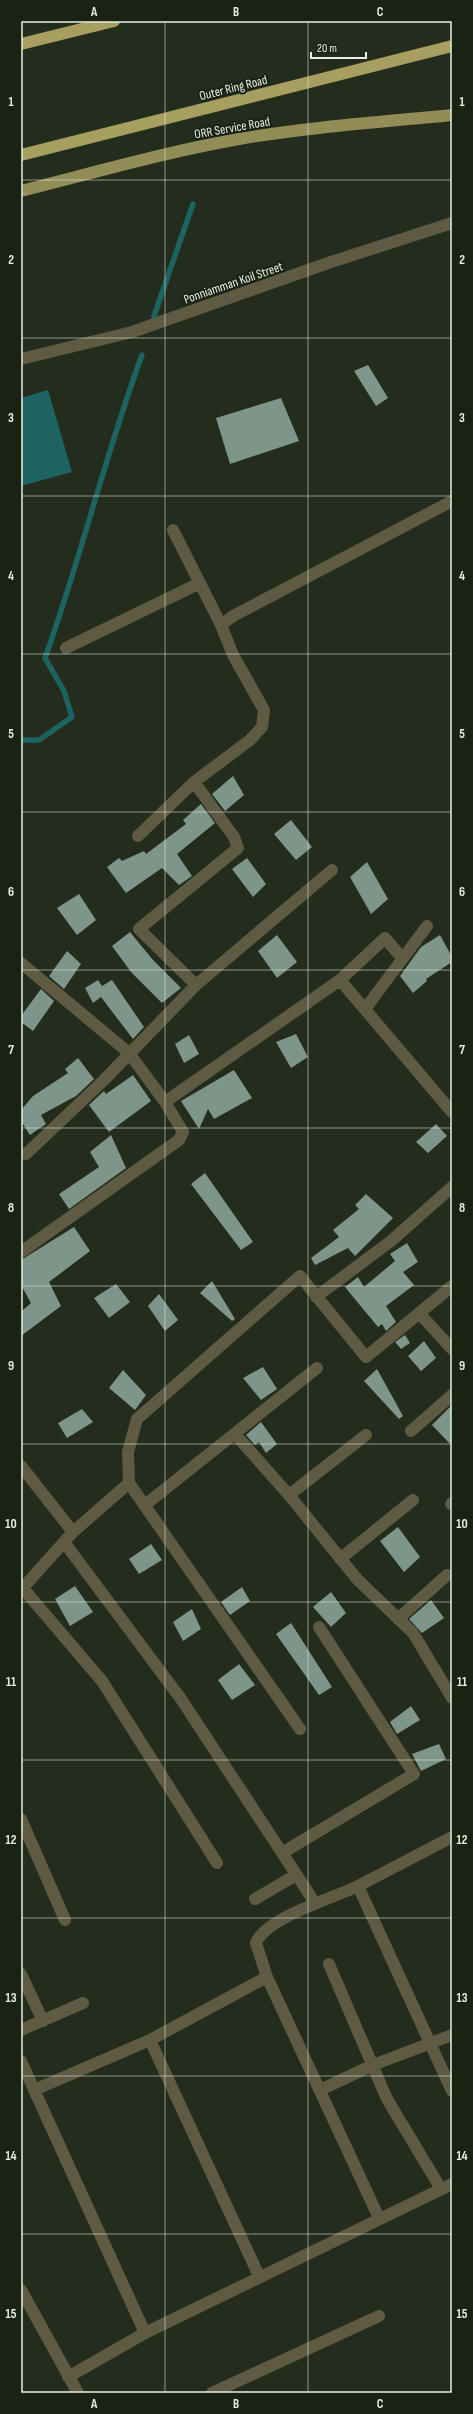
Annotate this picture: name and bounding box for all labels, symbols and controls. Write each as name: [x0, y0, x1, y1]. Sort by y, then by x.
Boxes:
text: A: [90, 4, 98, 20]
text: B: [233, 4, 239, 20]
text: C: [377, 4, 384, 20]
scale bar: [311, 34, 366, 60]
text: 20 m: [317, 41, 337, 56]
street label: Outer Ring Road: [198, 72, 269, 104]
text: 1: [8, 94, 14, 110]
text: 1: [459, 94, 465, 110]
street label: ORR Service Road: [193, 113, 271, 143]
text: 2: [8, 252, 14, 268]
text: 2: [459, 252, 465, 268]
street label: Ponniamman Koil Street: [181, 258, 285, 307]
text: 3: [8, 410, 14, 426]
text: 3: [459, 410, 465, 426]
text: 4: [8, 568, 14, 584]
text: 4: [459, 568, 465, 584]
text: 5: [8, 726, 14, 742]
text: 5: [459, 726, 465, 742]
text: 6: [8, 884, 14, 900]
text: 6: [459, 884, 465, 900]
text: 7: [8, 1042, 14, 1058]
text: 7: [459, 1042, 465, 1058]
text: 8: [8, 1200, 14, 1216]
text: 8: [459, 1200, 465, 1216]
text: 9: [8, 1358, 14, 1374]
text: 9: [459, 1358, 465, 1374]
text: 10: [5, 1516, 17, 1532]
text: 10: [456, 1516, 468, 1532]
text: 11: [6, 1674, 16, 1690]
text: 11: [457, 1674, 467, 1690]
text: 12: [6, 1832, 17, 1848]
text: 12: [457, 1832, 468, 1848]
text: 13: [6, 1990, 17, 2006]
text: 13: [457, 1990, 468, 2006]
text: 14: [5, 2148, 17, 2164]
text: 14: [456, 2148, 468, 2164]
text: 15: [6, 2306, 17, 2322]
text: 15: [457, 2306, 468, 2322]
text: A: [90, 2396, 98, 2412]
text: B: [233, 2396, 239, 2412]
text: C: [377, 2396, 384, 2412]

